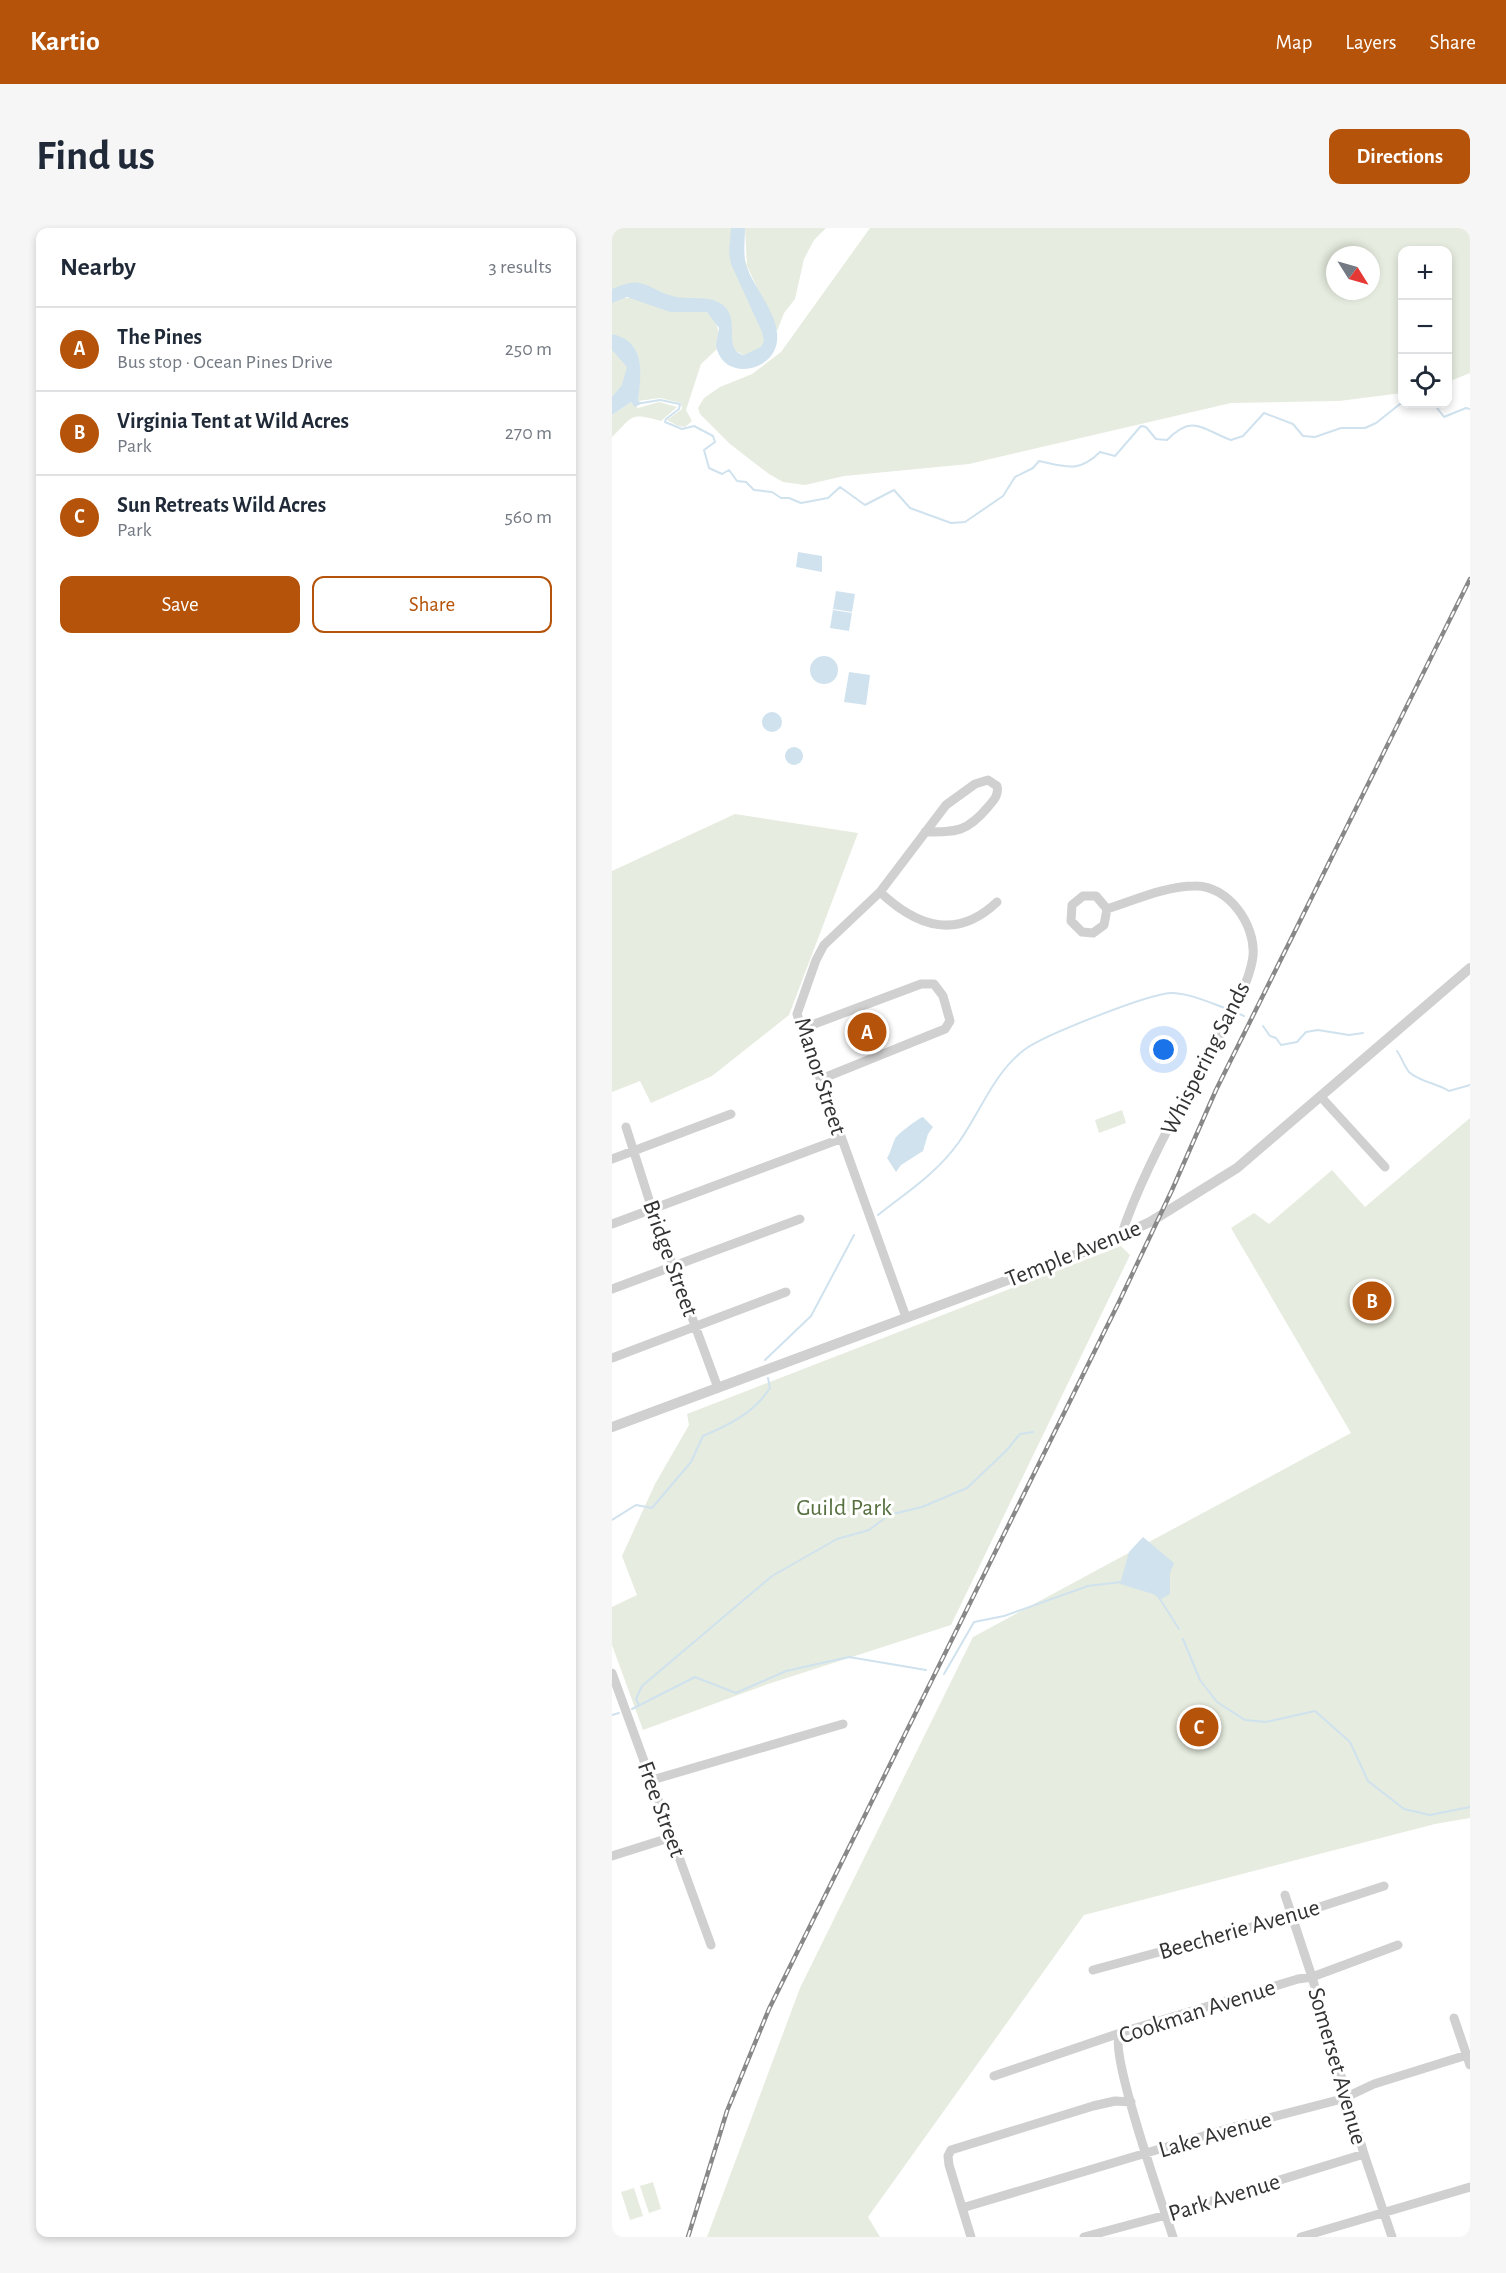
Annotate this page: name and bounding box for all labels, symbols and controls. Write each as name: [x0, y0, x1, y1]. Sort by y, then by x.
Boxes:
text: Kartio: [30, 28, 100, 56]
text: Map: [1276, 32, 1312, 53]
text: Layers: [1345, 32, 1396, 53]
text: Share: [1429, 32, 1476, 53]
button: Directions: [1329, 129, 1470, 184]
text: Find us: [36, 135, 155, 177]
north arrow: [1326, 246, 1380, 300]
map controls: [1398, 246, 1452, 408]
button: +: [1398, 246, 1452, 300]
text: Nearby: [60, 254, 136, 280]
text: 3 results: [488, 257, 552, 277]
button: −: [1398, 300, 1452, 354]
text: The Pines: [117, 326, 202, 348]
text: A: [74, 339, 86, 359]
text: 250 m: [505, 339, 552, 359]
text: Bus stop · Ocean Pines Drive: [117, 352, 333, 372]
button: locate: [1398, 354, 1452, 408]
text: Virginia Tent at Wild Acres: [117, 410, 349, 432]
text: B: [74, 423, 85, 443]
text: 270 m: [505, 423, 552, 443]
text: Park: [117, 436, 152, 456]
text: Sun Retreats Wild Acres: [117, 494, 326, 516]
text: C: [74, 507, 85, 527]
text: 560 m: [504, 507, 552, 527]
text: Park: [117, 520, 152, 540]
button: Save: [60, 576, 300, 633]
button: Share: [312, 576, 552, 633]
street label: Whispering Sands: [1157, 978, 1255, 1139]
pin: A: [848, 1010, 886, 1054]
street label: Manor Street: [790, 1015, 850, 1138]
your location: [1149, 1035, 1178, 1064]
street label: Bridge Street: [638, 1197, 702, 1320]
street label: Temple Avenue: [1002, 1216, 1144, 1292]
pin: B: [1352, 1278, 1392, 1324]
park label: Guild Park: [796, 1496, 892, 1520]
pin: C: [1180, 1704, 1218, 1750]
street label: Free Street: [633, 1758, 690, 1861]
street label: Beecherie Avenue: [1156, 1896, 1322, 1964]
street label: Cookman Avenue: [1116, 1975, 1278, 2049]
street label: Somerset Avenue: [1303, 1985, 1371, 2147]
street label: Lake Avenue: [1156, 2107, 1275, 2163]
street label: Park Avenue: [1166, 2170, 1283, 2226]

